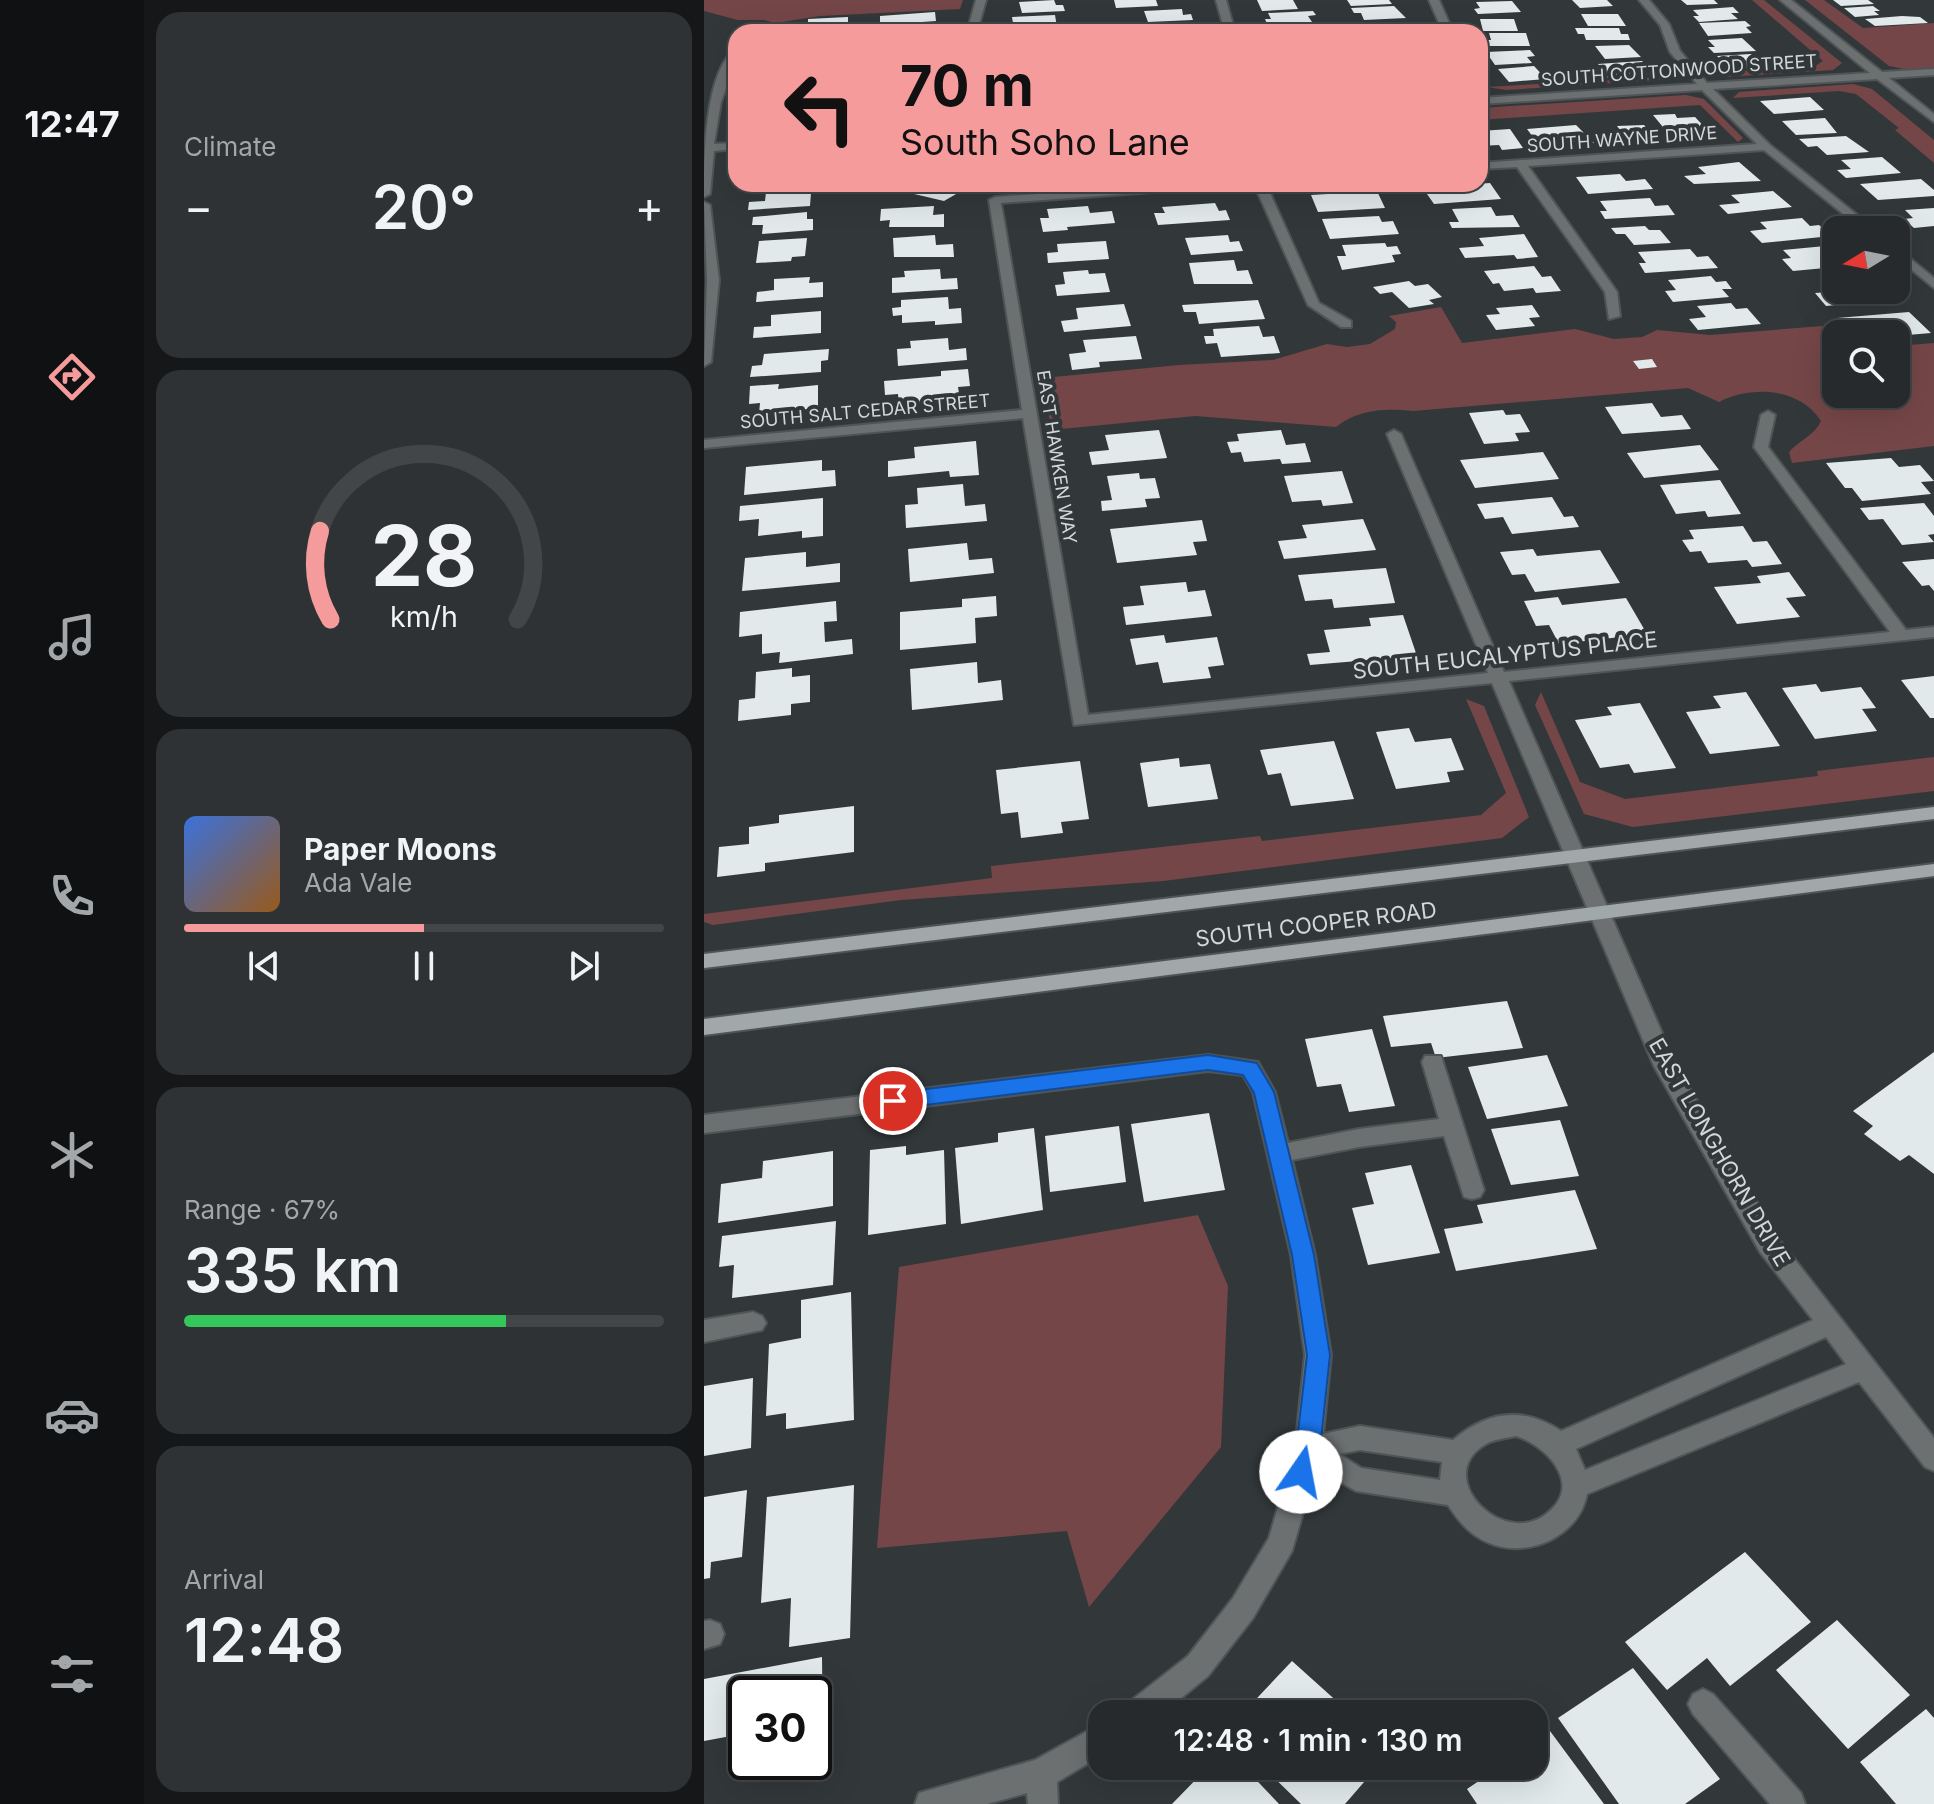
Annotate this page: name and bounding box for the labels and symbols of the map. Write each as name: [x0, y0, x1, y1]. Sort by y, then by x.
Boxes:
street label: SOUTH COTTONWOOD STREET: [1540, 50, 1818, 90]
street label: SOUTH WAYNE DRIVE: [1526, 122, 1718, 156]
north arrow: [1822, 216, 1910, 304]
street label: EAST HAWKEN WAY: [1033, 369, 1081, 545]
street label: SOUTH SALT CEDAR STREET: [739, 390, 991, 432]
street label: SOUTH EUCALYPTUS PLACE: [1351, 626, 1659, 684]
street label: SOUTH COOPER ROAD: [1194, 896, 1438, 952]
street label: EAST LONGHORN DRIVE: [1644, 1033, 1796, 1271]
pin: [859, 1067, 927, 1135]
position arrow: [1259, 1430, 1343, 1514]
speed limit sign: 30: [728, 1676, 832, 1780]

